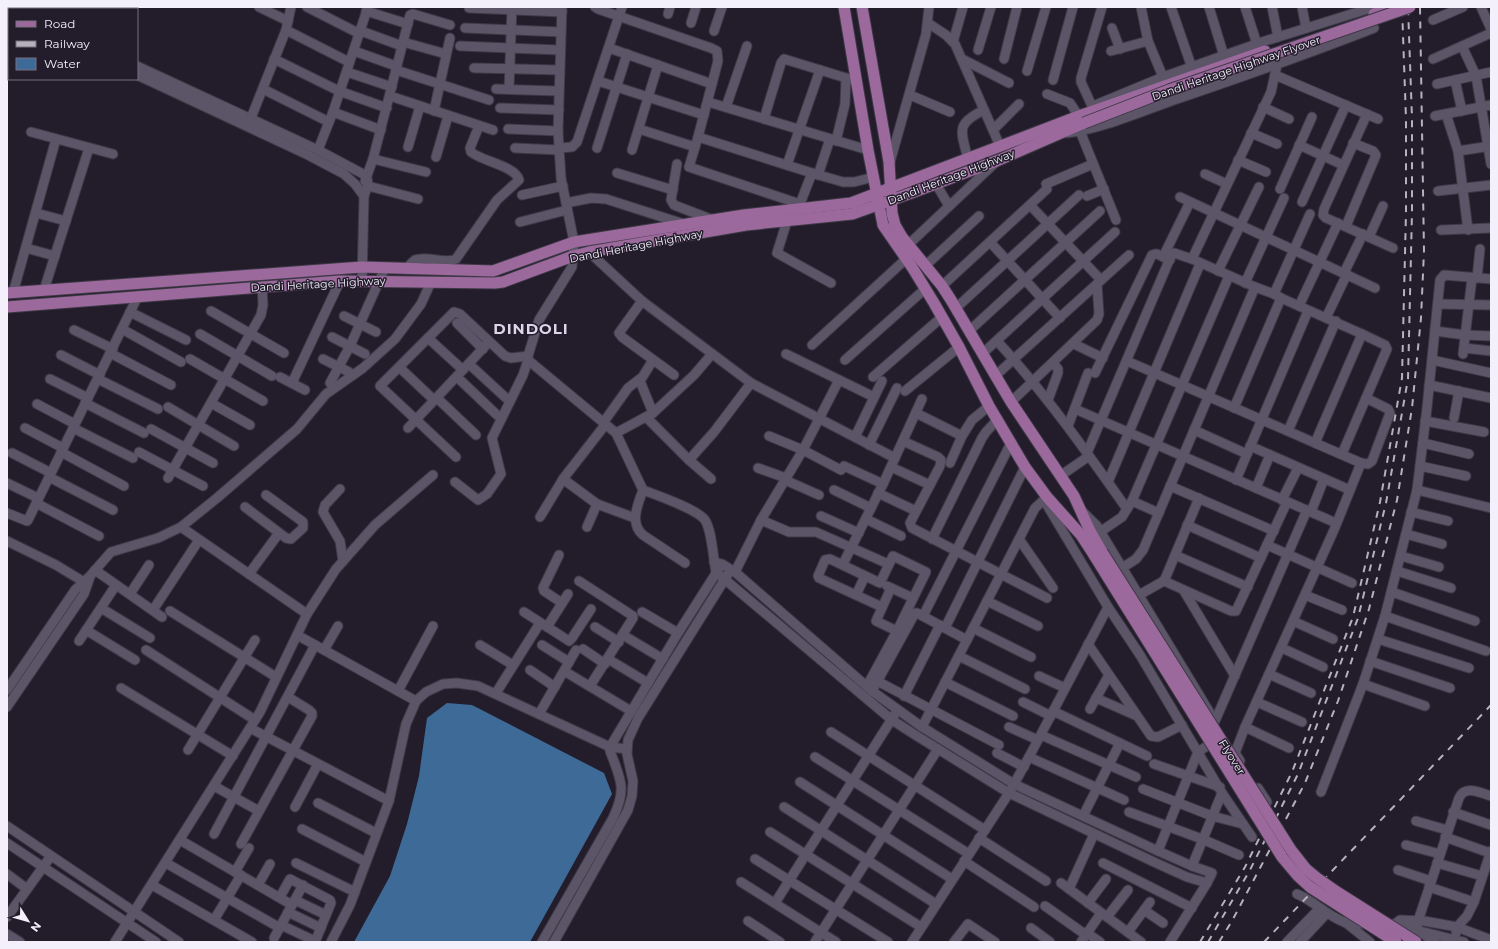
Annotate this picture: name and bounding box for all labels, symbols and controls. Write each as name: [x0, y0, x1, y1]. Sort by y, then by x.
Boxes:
legend: [8, 8, 138, 80]
text: Road: [44, 16, 75, 31]
street label: Dandi Heritage Highway Flyover: [1150, 32, 1322, 104]
text: Railway: [44, 36, 90, 51]
text: Water: [44, 56, 81, 71]
street label: Dandi Heritage Highway: [885, 146, 1017, 208]
street label: Dandi Heritage Highway: [568, 226, 704, 266]
street label: Dandi Heritage Highway: [250, 273, 386, 295]
district label: DINDOLI: [493, 319, 569, 338]
street label: Flyover: [1216, 737, 1248, 777]
north arrow: [8, 901, 48, 941]
text: N: [28, 919, 44, 935]

